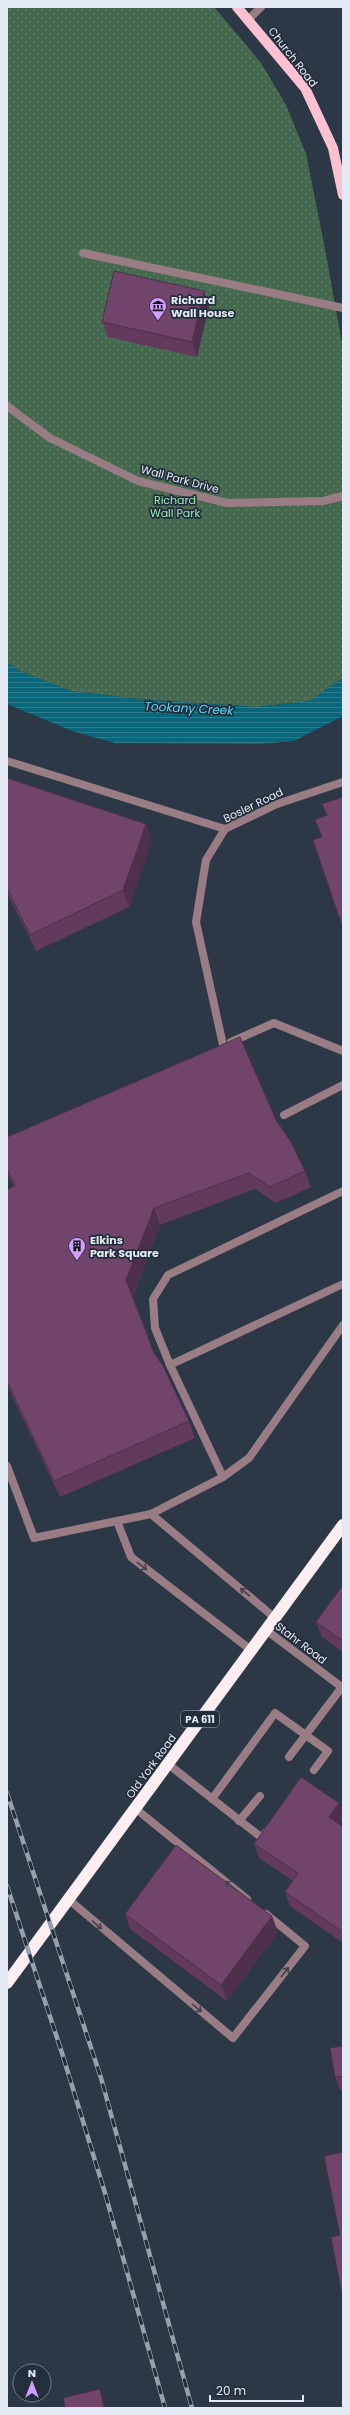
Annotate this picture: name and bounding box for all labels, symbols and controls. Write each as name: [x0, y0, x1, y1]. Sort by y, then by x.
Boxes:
street label: Church Road: [265, 24, 321, 90]
place label: Richard Wall House: [171, 292, 234, 321]
museum icon: Richard Wall House: [148, 296, 168, 321]
street label: Wall Park Drive: [139, 461, 221, 497]
park label: Richard Wall Park: [150, 492, 200, 521]
water label: Tookany Creek: [144, 697, 235, 719]
street label: Bosler Road: [220, 784, 286, 826]
place label: Elkins Park Square: [90, 1232, 159, 1261]
building icon: Elkins Park Square: [67, 1236, 87, 1261]
one-way arrow: [137, 1562, 148, 1570]
one-way arrow: [240, 1588, 250, 1597]
street label: Stahr Road: [272, 1618, 330, 1668]
road number: PA 611: [181, 1711, 219, 1727]
street label: Old York Road: [122, 1730, 180, 1802]
one-way arrow: [225, 1880, 236, 1889]
one-way arrow: [92, 1920, 102, 1929]
one-way arrow: [280, 1967, 289, 1978]
one-way arrow: [192, 2004, 202, 2013]
north arrow: [12, 2363, 52, 2403]
text: N: [28, 2365, 36, 2381]
scale bar: [210, 2377, 303, 2403]
text: 20 m: [216, 2382, 246, 2399]

